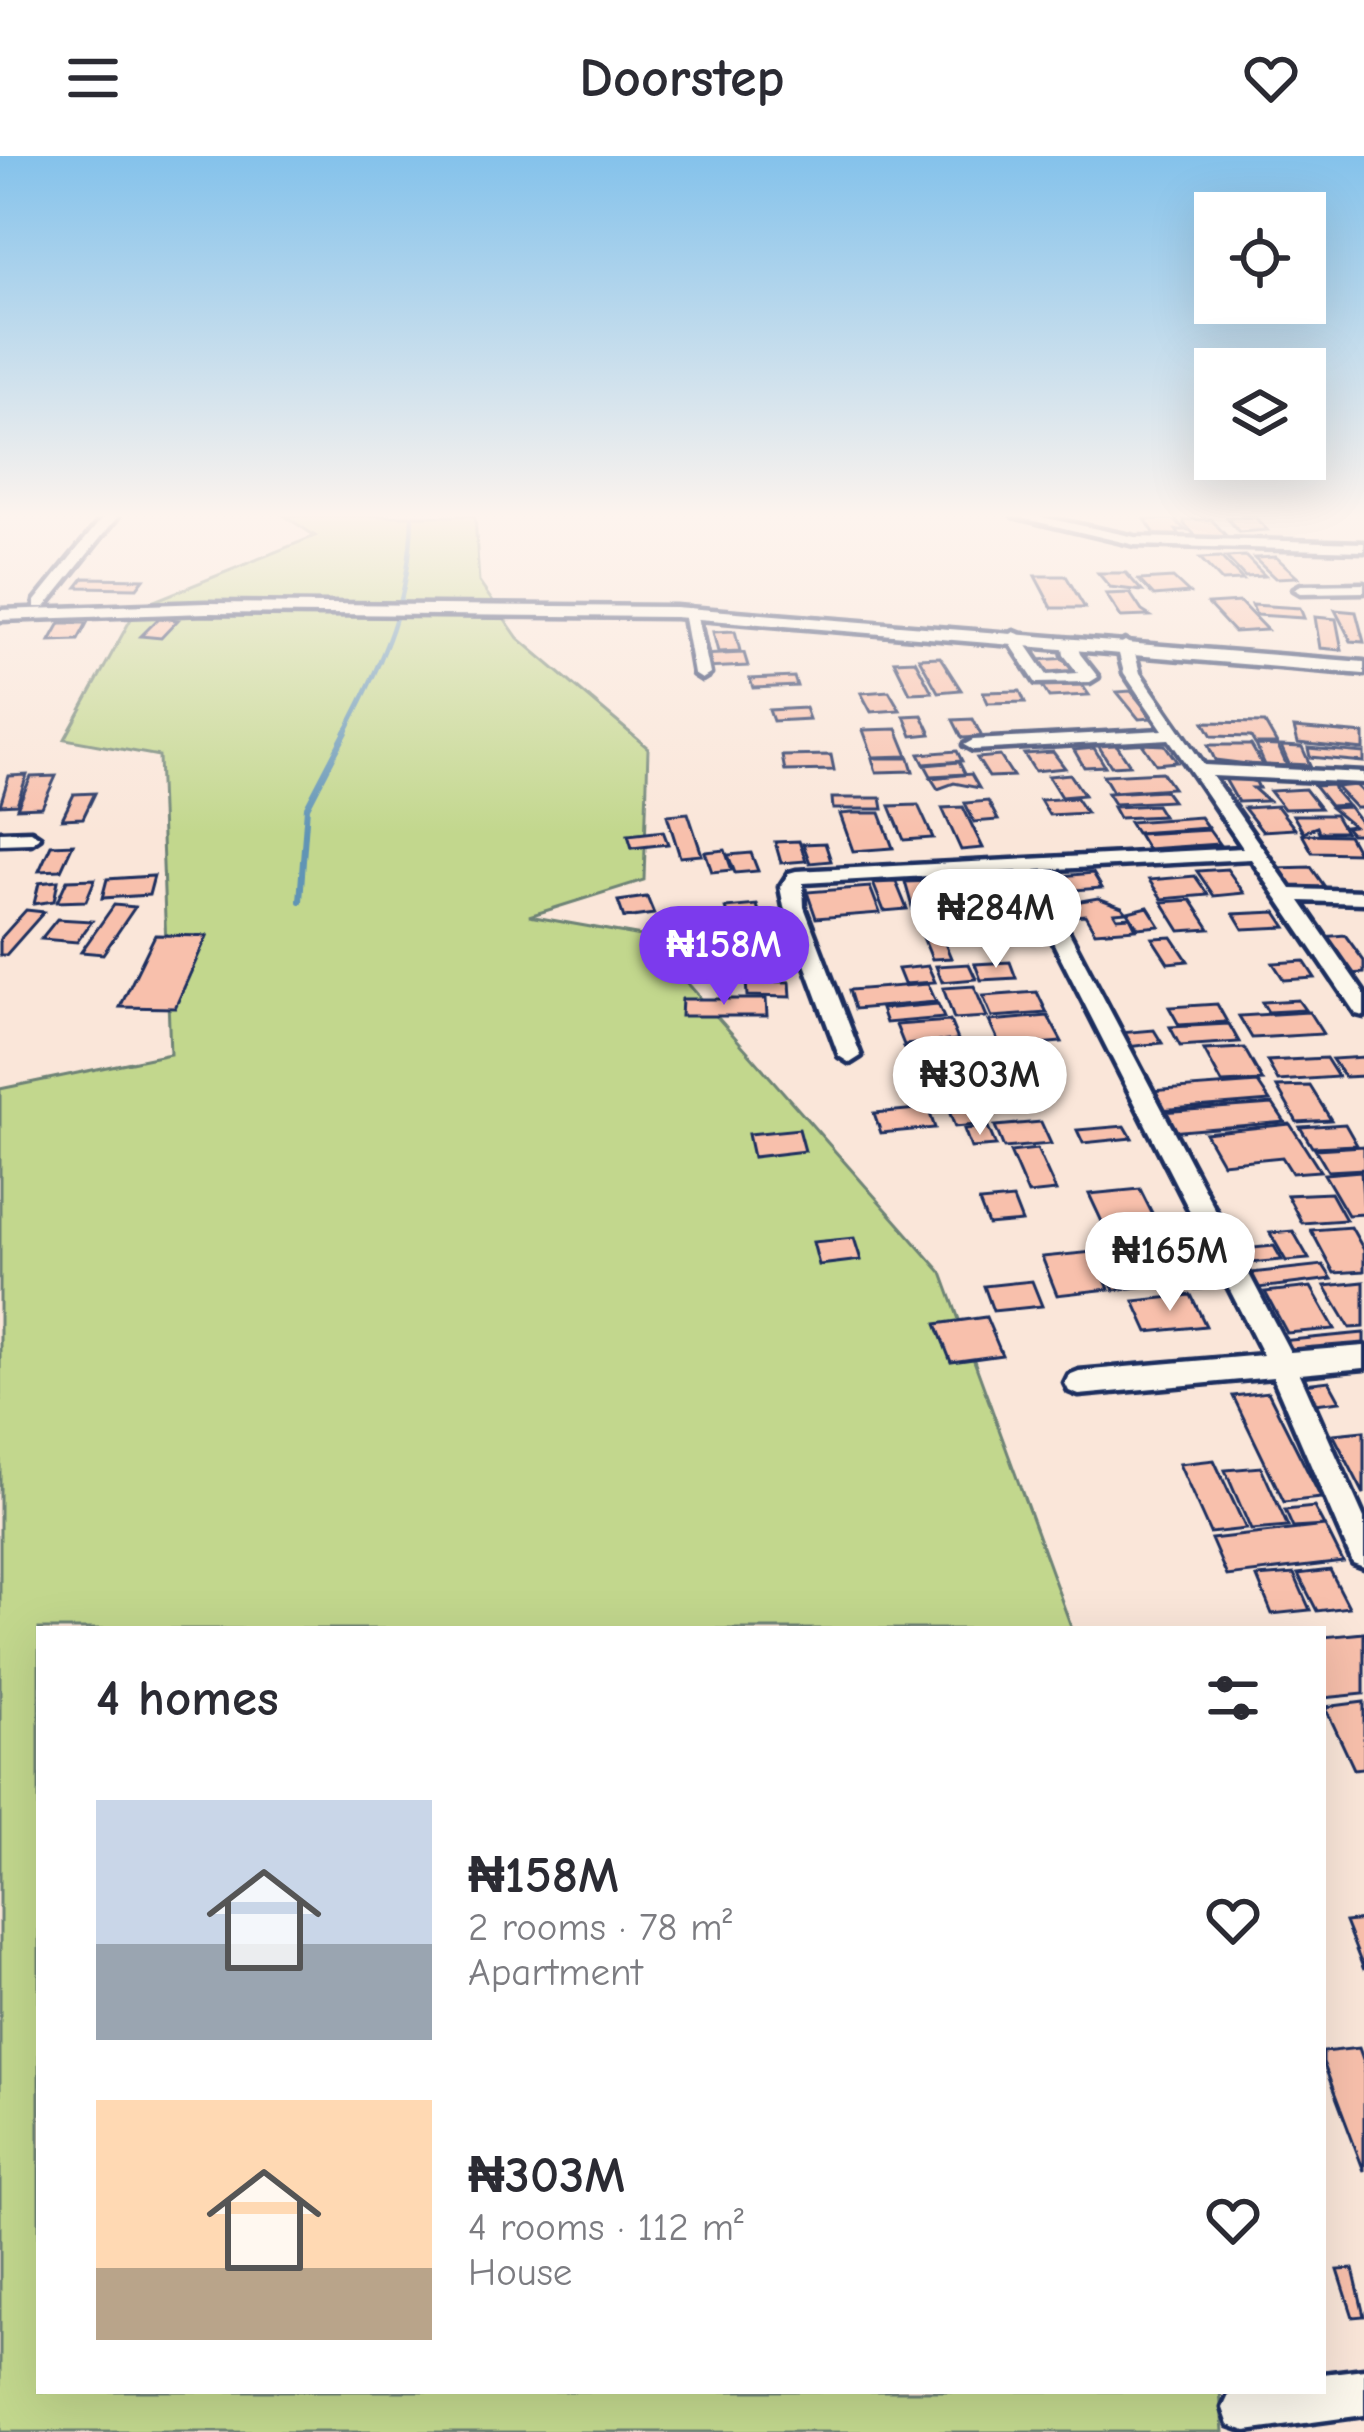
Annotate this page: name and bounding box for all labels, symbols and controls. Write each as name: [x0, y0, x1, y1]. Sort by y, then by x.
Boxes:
icon: menu: [60, 45, 126, 111]
icon: heart: [1238, 45, 1304, 111]
text: Doorstep: [579, 47, 785, 110]
map controls: [1194, 192, 1326, 480]
button: locate: [1194, 192, 1326, 324]
button: layers: [1194, 348, 1326, 480]
pin: ₦284M: [912, 869, 1080, 971]
text: ₦284M: [937, 885, 1055, 930]
pin: ₦158M: [640, 906, 808, 1008]
text: ₦158M: [666, 922, 782, 967]
pin: ₦303M: [896, 1036, 1064, 1138]
text: ₦303M: [920, 1052, 1040, 1097]
pin: ₦165M: [1086, 1212, 1254, 1314]
text: ₦165M: [1112, 1228, 1228, 1273]
icon: filters: [1200, 1665, 1266, 1731]
text: 4 homes: [96, 1669, 279, 1728]
text: ₦158M: [468, 1846, 619, 1905]
icon: home: [192, 1848, 336, 1992]
icon: heart: [1200, 1887, 1266, 1953]
text: 2 rooms · 78 m²: [468, 1905, 732, 1950]
text: Apartment: [468, 1950, 643, 1995]
text: ₦303M: [468, 2146, 625, 2205]
icon: home: [192, 2148, 336, 2292]
icon: heart: [1200, 2187, 1266, 2253]
text: 4 rooms · 112 m²: [468, 2205, 744, 2250]
text: House: [468, 2250, 572, 2295]

